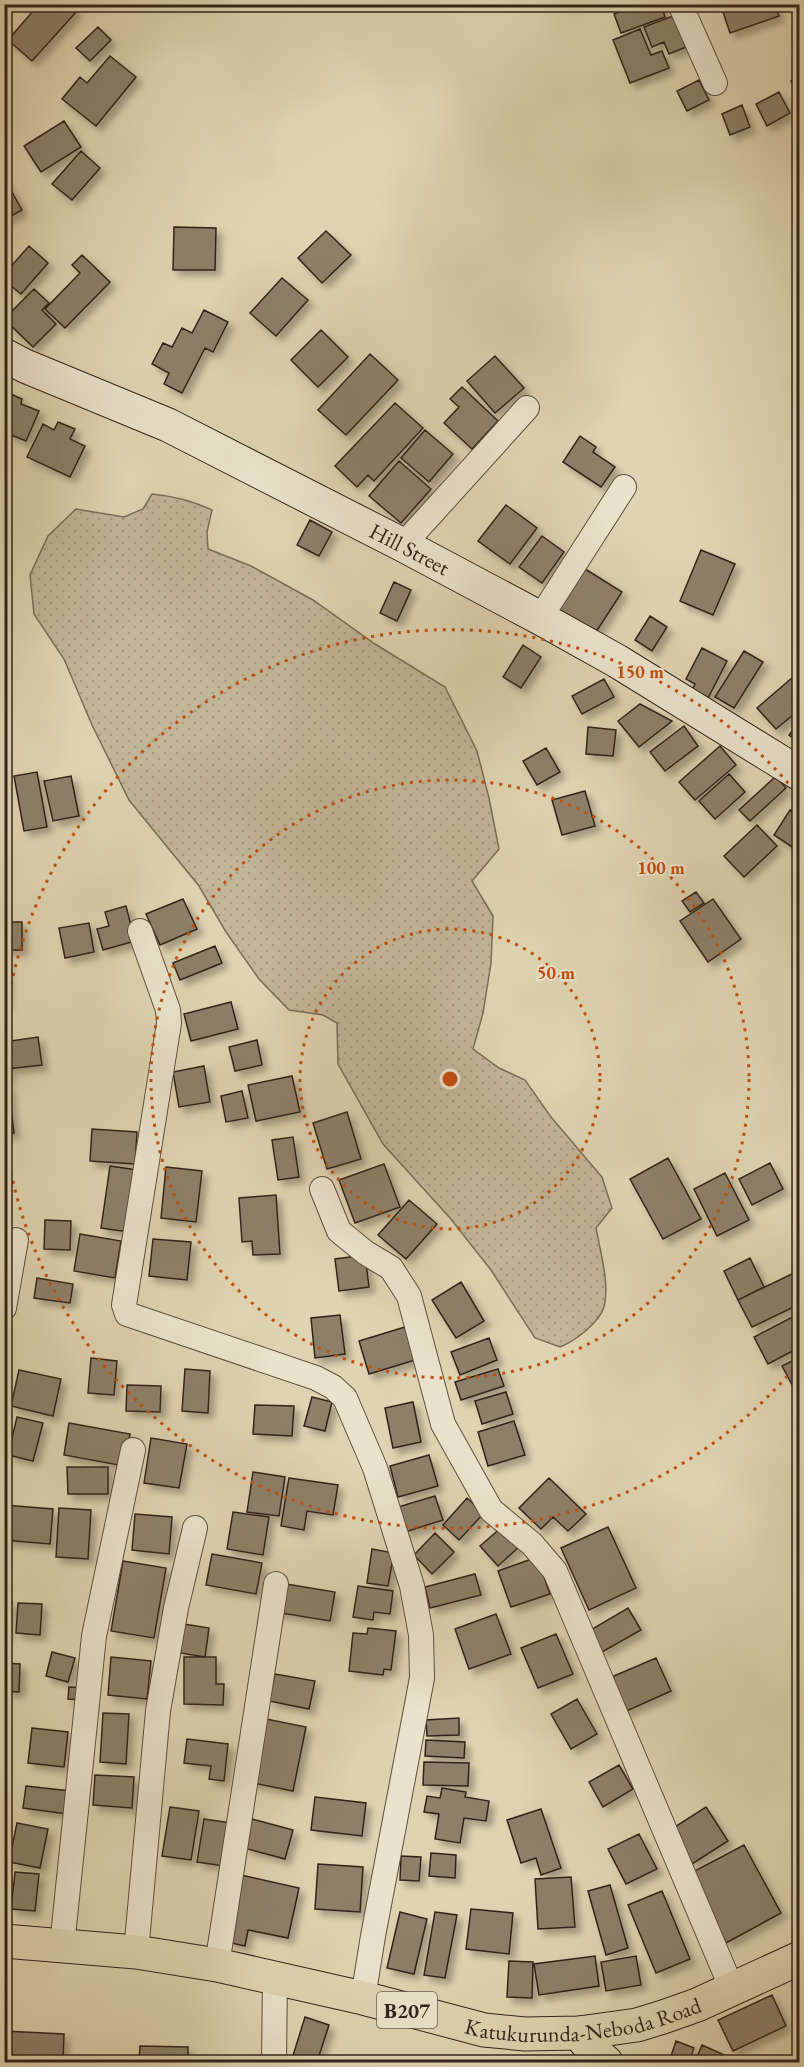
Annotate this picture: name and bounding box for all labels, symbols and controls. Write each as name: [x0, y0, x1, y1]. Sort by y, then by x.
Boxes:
street label: Hill Street: [365, 516, 455, 582]
text: 150 m: [616, 660, 664, 683]
text: 100 m: [637, 856, 685, 879]
text: 50 m: [537, 961, 575, 984]
centre of rings: [440, 1069, 460, 1089]
street label: Katukurunda-Neboda Road: [462, 1990, 706, 2049]
road number: B207: [377, 1992, 437, 2028]

